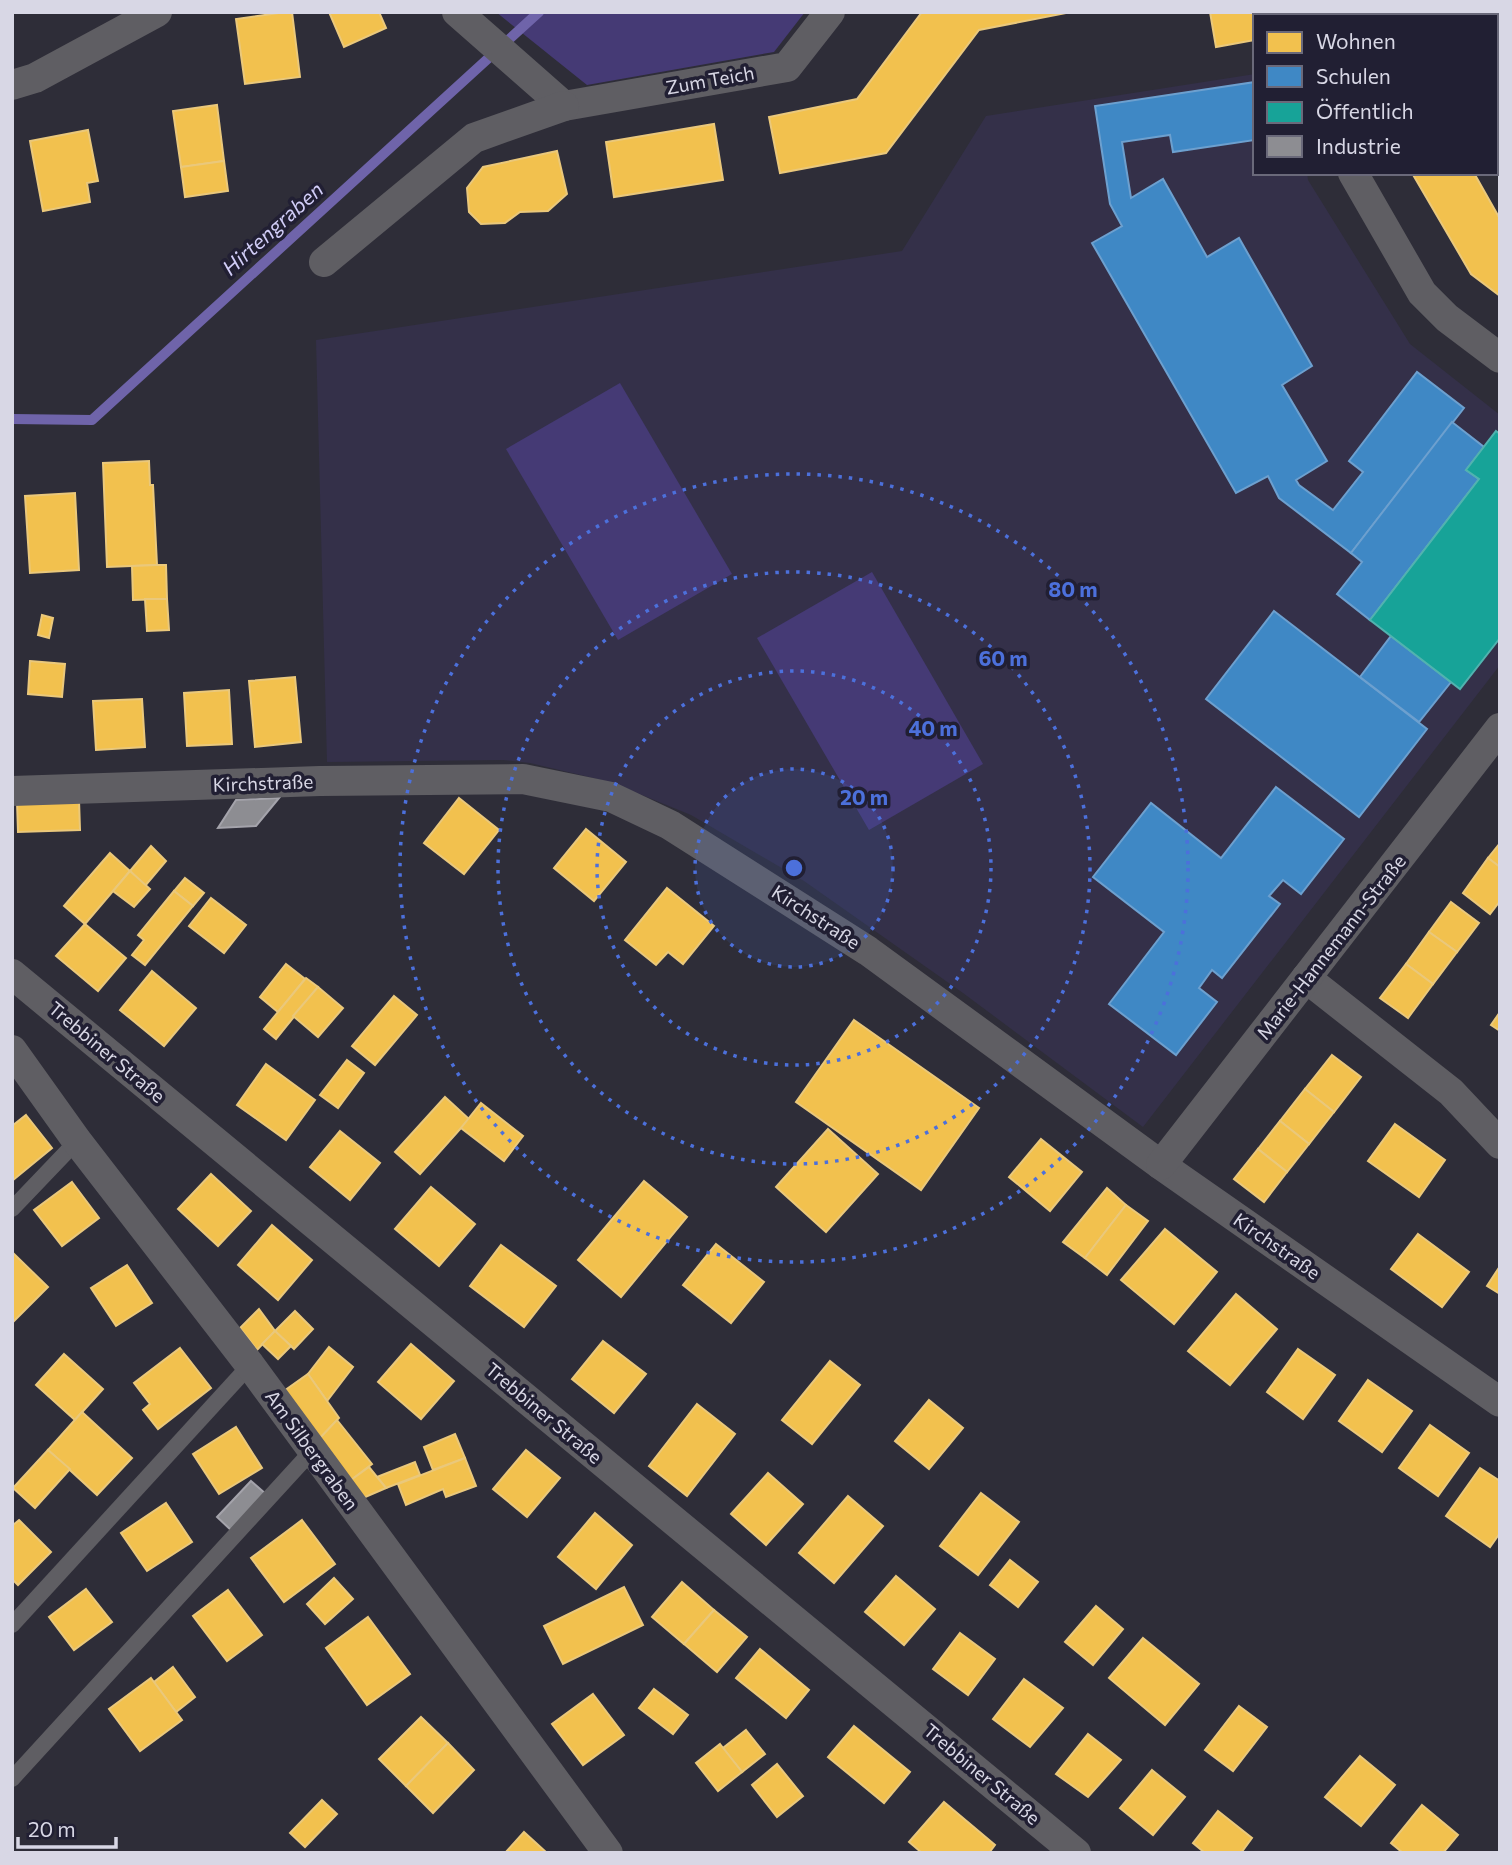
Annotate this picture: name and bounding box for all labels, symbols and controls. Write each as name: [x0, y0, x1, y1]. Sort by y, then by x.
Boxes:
legend: [1253, 14, 1498, 175]
text: Wohnen: [1316, 28, 1396, 53]
street label: Zum Teich: [664, 60, 756, 99]
text: Schulen: [1316, 63, 1391, 88]
text: Öffentlich: [1316, 98, 1414, 123]
text: Industrie: [1316, 133, 1401, 158]
water label: Hirtengraben: [216, 176, 328, 280]
text: 80 m: [1048, 576, 1098, 601]
text: 60 m: [978, 645, 1028, 670]
text: 40 m: [908, 715, 958, 740]
street label: Kirchstraße: [212, 769, 314, 796]
text: 20 m: [840, 784, 888, 809]
street label: Marie-Hannemann-Straße: [1251, 850, 1410, 1044]
centre of rings: [782, 856, 806, 880]
street label: Kirchstraße: [768, 880, 865, 954]
street label: Trebbiner Straße: [44, 996, 170, 1107]
street label: Kirchstraße: [1230, 1207, 1325, 1284]
street label: Trebbiner Straße: [481, 1357, 607, 1468]
street label: Am Silbergraben: [261, 1385, 364, 1514]
street label: Trebbiner Straße: [919, 1718, 1045, 1829]
scale bar: [18, 1806, 116, 1850]
text: 20 m: [28, 1816, 76, 1841]

